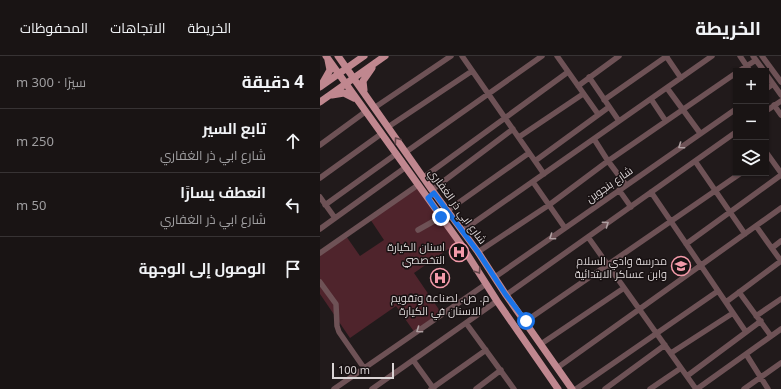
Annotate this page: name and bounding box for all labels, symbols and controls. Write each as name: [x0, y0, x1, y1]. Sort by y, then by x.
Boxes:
text: الخريطة: [695, 15, 761, 41]
text: المحفوظات: [20, 18, 88, 37]
text: الاتجاهات: [110, 18, 166, 37]
text: الخريطة: [188, 18, 231, 37]
map controls: [733, 68, 769, 176]
button: +: [733, 68, 769, 104]
text: 4 دقيقة: [242, 70, 304, 93]
text: سيرًا · 300 m: [16, 73, 86, 91]
button: −: [733, 104, 769, 140]
text: تابع السير: [202, 118, 266, 138]
icon: ahead: [282, 130, 304, 152]
text: 250 m: [16, 132, 54, 150]
one-way arrow: [395, 137, 402, 144]
button: layers: [733, 140, 769, 176]
one-way arrow: [678, 141, 685, 148]
text: شارع ابي ذر الغفاري: [160, 146, 266, 164]
street label: شارع بنجوين: [583, 162, 636, 206]
street label: شارع ابي ذر الغفاري: [424, 165, 490, 248]
text: انعطف يسارًا: [180, 182, 266, 202]
icon: left: [282, 194, 304, 216]
text: 50 m: [16, 196, 46, 214]
route end: [432, 208, 450, 226]
text: شارع ابي ذر الغفاري: [160, 210, 266, 228]
one-way arrow: [602, 222, 609, 229]
one-way arrow: [549, 232, 556, 239]
place label: اسنان الكيارة التخصصي: [387, 239, 445, 268]
hospital icon: اسنان الكيارة التخصصي: [448, 241, 470, 263]
place label: مدرسة وادي السلام وابن عساكر الابتدائية: [575, 253, 667, 281]
school or university icon: مدرسة وادي السلام وابن عساكر الابتدائية: [670, 255, 692, 277]
text: الوصول إلى الوجهة: [139, 258, 266, 278]
icon: arrive: [282, 258, 304, 280]
hospital icon: م. ص. لصناعة وتقويم الاسنان في الكيارة: [429, 267, 451, 289]
one-way arrow: [473, 267, 480, 274]
place label: م. ص. لصناعة وتقويم الاسنان في الكيارة: [391, 290, 489, 320]
route start: [517, 312, 535, 330]
one-way arrow: [417, 325, 424, 332]
scale bar: [332, 361, 394, 380]
text: 100 m: [338, 362, 370, 377]

